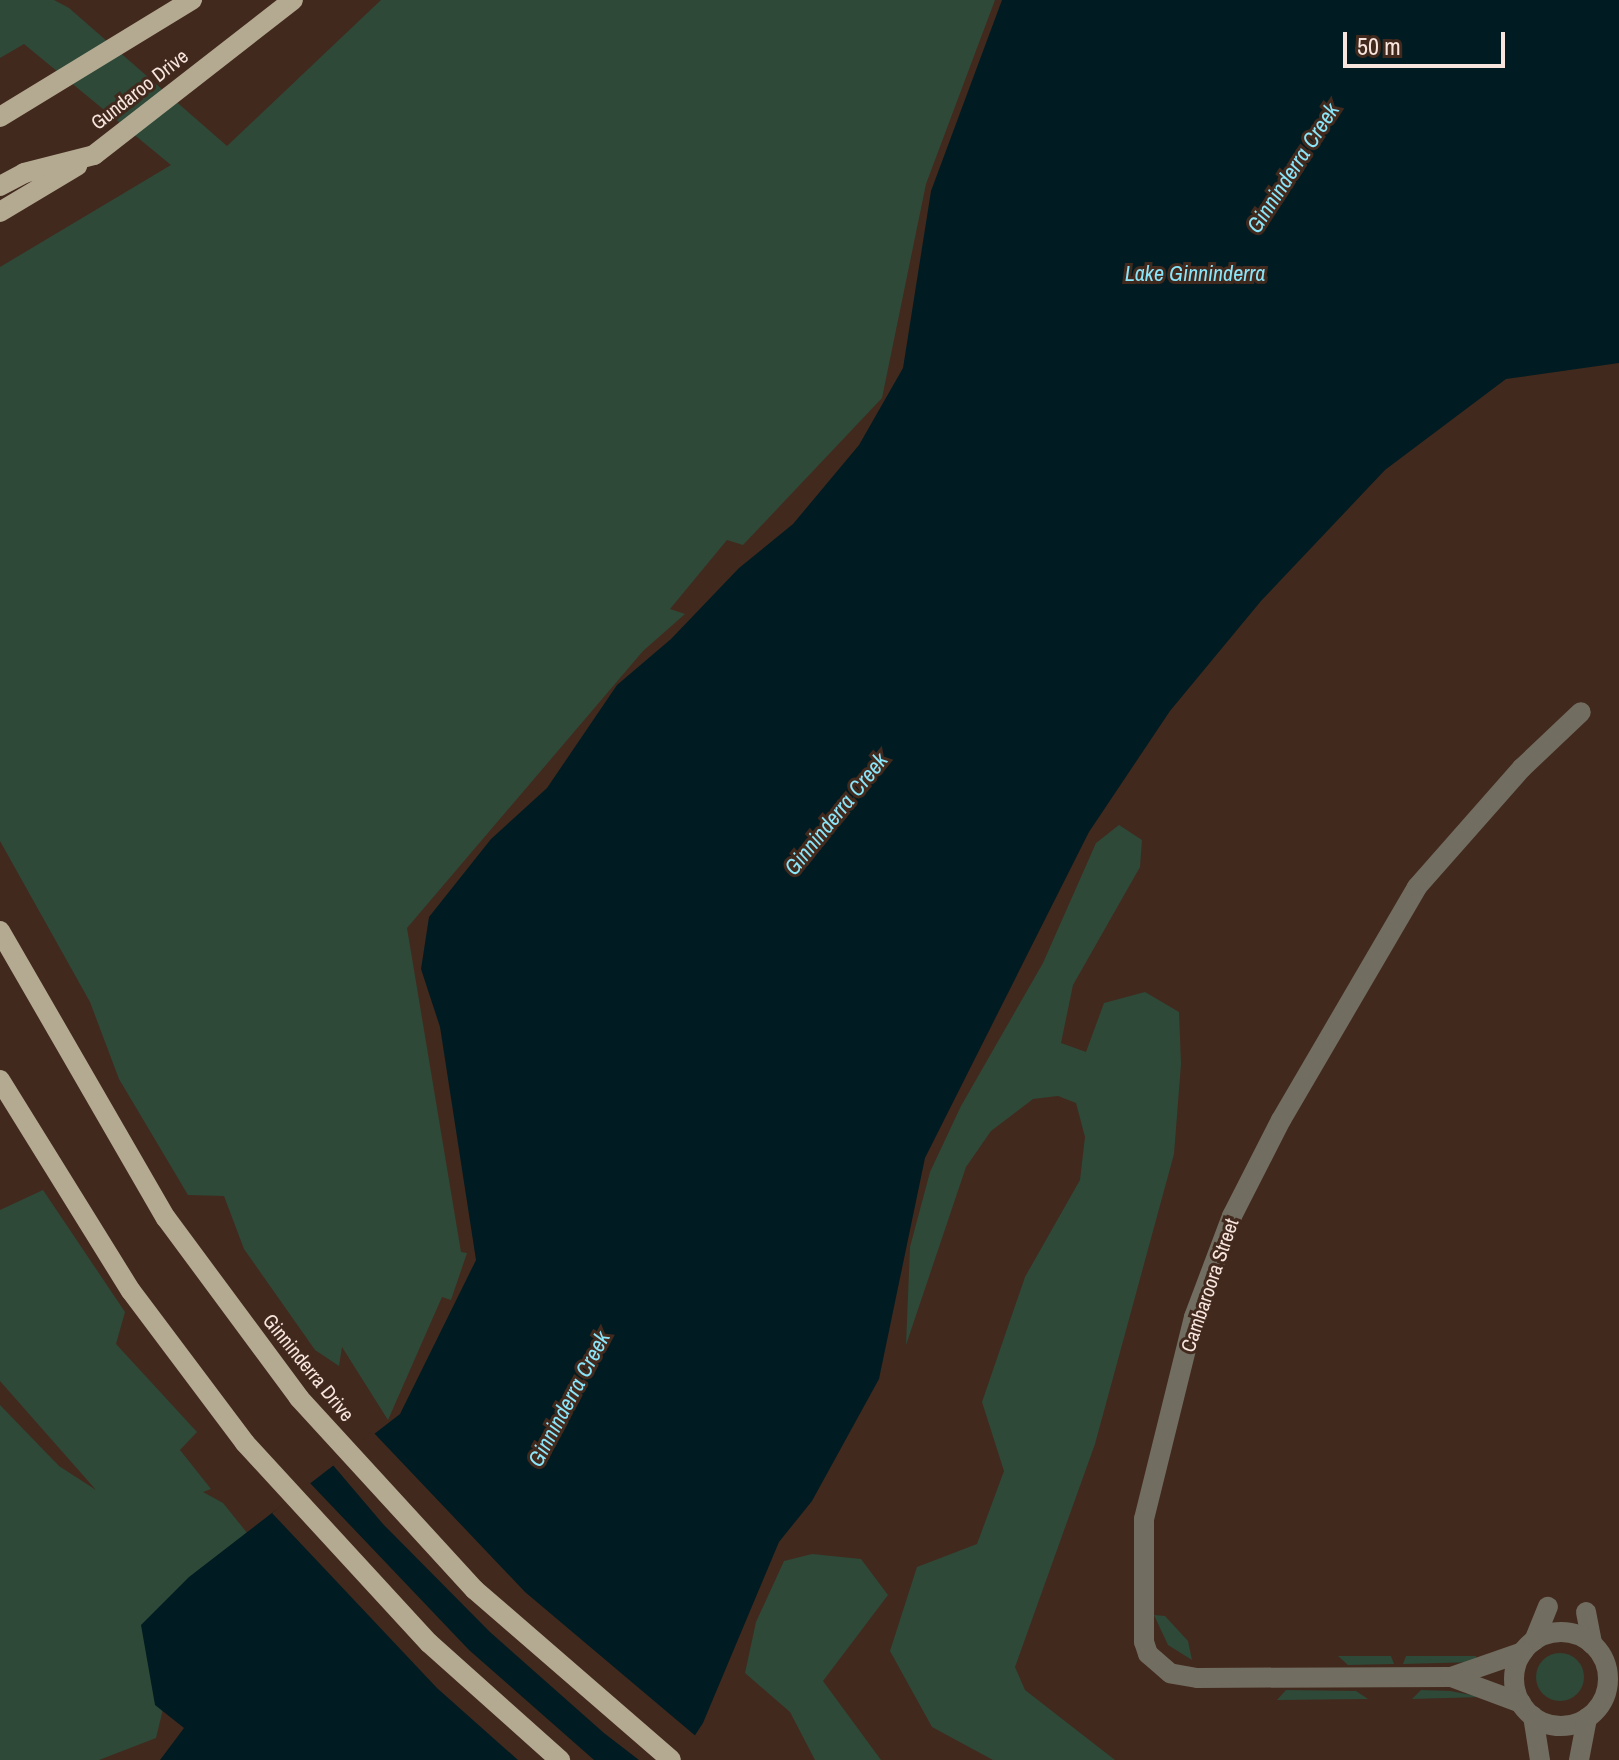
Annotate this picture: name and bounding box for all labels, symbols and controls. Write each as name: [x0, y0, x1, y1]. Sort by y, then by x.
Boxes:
scale bar: [1347, 16, 1509, 66]
text: 50 m: [1357, 30, 1401, 62]
street label: Gundaroo Drive: [86, 44, 192, 134]
water label: Ginninderra Creek: [1241, 98, 1345, 238]
water label: Lake Ginninderra: [1125, 261, 1265, 287]
water label: Ginninderra Creek: [779, 748, 893, 880]
street label: Cambaroora Street: [1175, 1215, 1243, 1355]
street label: Ginninderra Drive: [258, 1308, 360, 1426]
water label: Ginninderra Creek: [522, 1327, 616, 1471]

